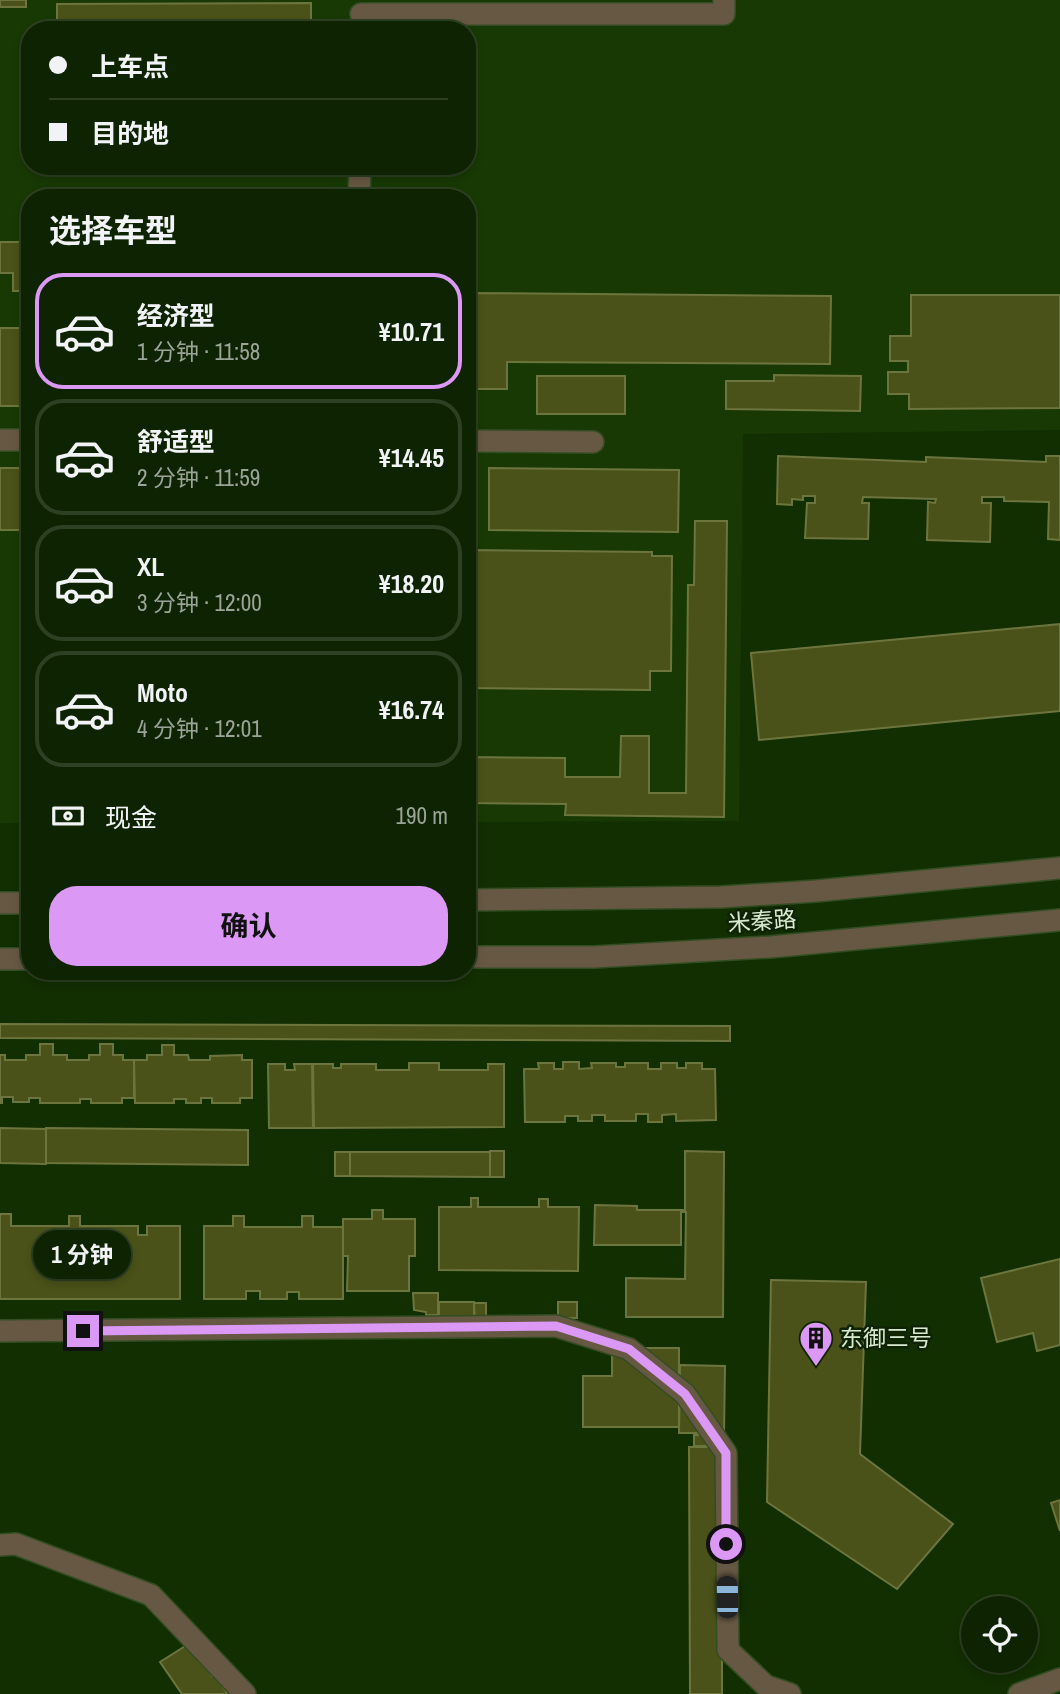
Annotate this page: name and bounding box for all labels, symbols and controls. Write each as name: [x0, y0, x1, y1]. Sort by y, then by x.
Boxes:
text: 上车点: [91, 49, 169, 84]
text: 目的地: [91, 116, 169, 151]
text: 选择车型: [49, 209, 177, 252]
text: 经济型: [137, 298, 215, 333]
icon: car: [53, 300, 116, 363]
text: ¥10.71: [379, 314, 444, 349]
text: 1 分钟 · 11:58: [137, 336, 260, 367]
text: 舒适型: [137, 424, 215, 459]
icon: car: [53, 426, 116, 489]
text: ¥14.45: [379, 440, 444, 475]
text: 2 分钟 · 11:59: [137, 462, 260, 493]
text: XL: [137, 549, 164, 584]
icon: car: [53, 552, 116, 615]
text: ¥18.20: [379, 566, 444, 601]
text: 3 分钟 · 12:00: [137, 587, 262, 618]
text: Moto: [137, 675, 188, 710]
icon: car: [53, 678, 116, 741]
text: ¥16.74: [379, 692, 444, 727]
text: 4 分钟 · 12:01: [137, 713, 262, 744]
icon: cash: [49, 797, 87, 835]
text: 现金: [105, 800, 157, 835]
text: 190 m: [396, 800, 448, 831]
button: 确认: [49, 886, 448, 966]
street label: 米秦路: [726, 903, 797, 938]
callout: 1 分钟: [34, 1230, 132, 1278]
text: 1 分钟: [51, 1239, 113, 1270]
route end: [67, 1315, 99, 1347]
building icon: 东御三号: [797, 1319, 835, 1368]
place label: 东御三号: [840, 1322, 932, 1353]
route start: [710, 1528, 742, 1560]
car: [717, 1576, 738, 1618]
map controls: [961, 1596, 1038, 1673]
button: locate: [961, 1596, 1038, 1673]

